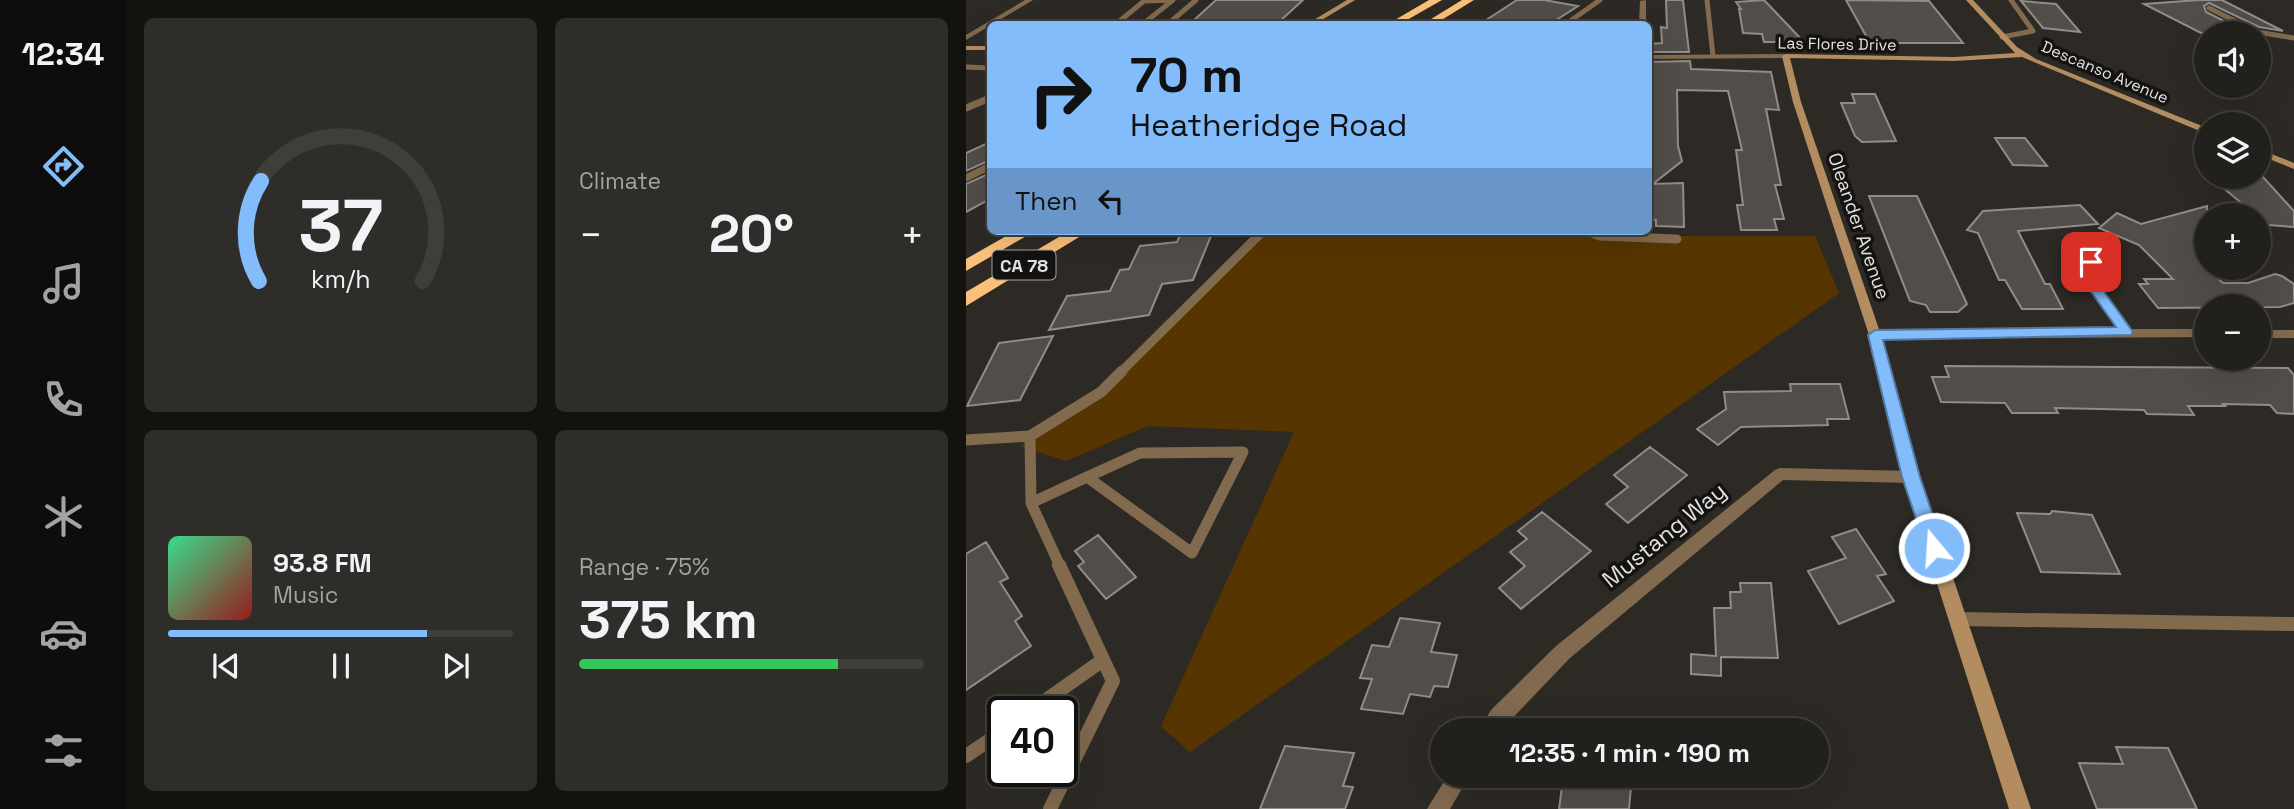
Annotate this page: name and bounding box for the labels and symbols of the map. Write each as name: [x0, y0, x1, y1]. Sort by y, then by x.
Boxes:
street label: Las Flores Drive: [1777, 32, 1897, 56]
street label: Descanso Avenue: [2038, 36, 2172, 108]
street label: Oleander Avenue: [1822, 149, 1896, 303]
pin: [2061, 232, 2121, 292]
road number: CA 78: [993, 250, 1056, 279]
street label: Mustang Way: [1596, 476, 1732, 594]
position arrow: [1897, 511, 1971, 585]
speed limit sign: 40: [987, 696, 1078, 787]

